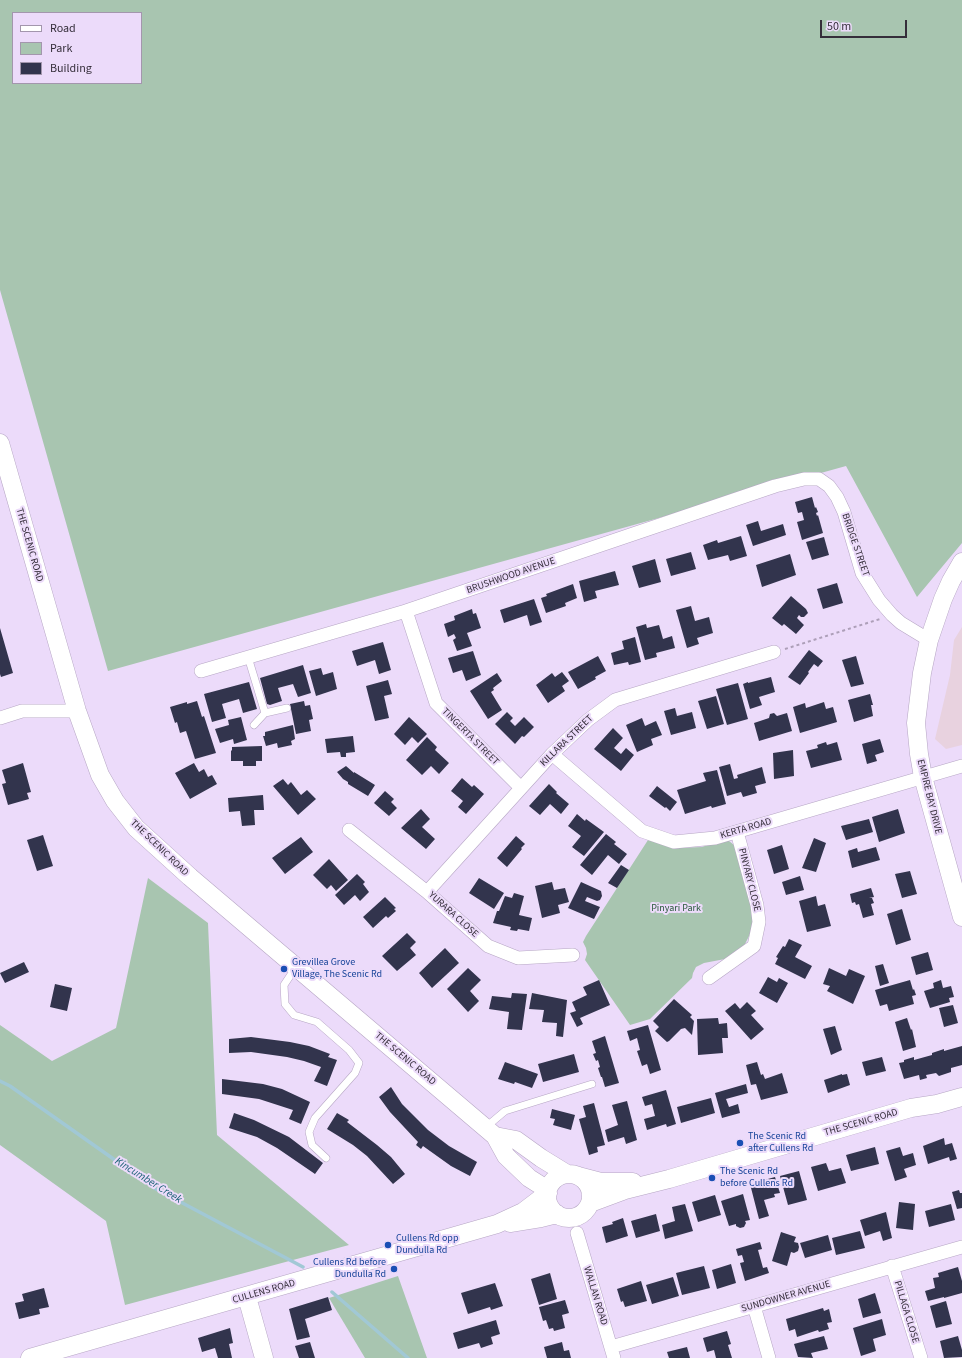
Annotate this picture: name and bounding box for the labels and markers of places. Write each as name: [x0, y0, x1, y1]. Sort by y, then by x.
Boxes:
place label: Grevillea Grove Village, The Scenic Rd: [292, 957, 382, 980]
marker: Grevillea Grove Village, The Scenic Rd: [279, 964, 289, 974]
place label: The Scenic Rd after Cullens Rd: [748, 1131, 813, 1154]
marker: The Scenic Rd after Cullens Rd: [735, 1138, 745, 1148]
place label: The Scenic Rd before Cullens Rd: [720, 1166, 793, 1190]
marker: The Scenic Rd before Cullens Rd: [707, 1173, 717, 1183]
place label: Cullens Rd opp Dundulla Rd: [396, 1233, 458, 1256]
marker: Cullens Rd opp Dundulla Rd: [383, 1240, 393, 1250]
place label: Cullens Rd before Dundulla Rd: [313, 1257, 386, 1280]
marker: Cullens Rd before Dundulla Rd: [389, 1264, 399, 1274]

